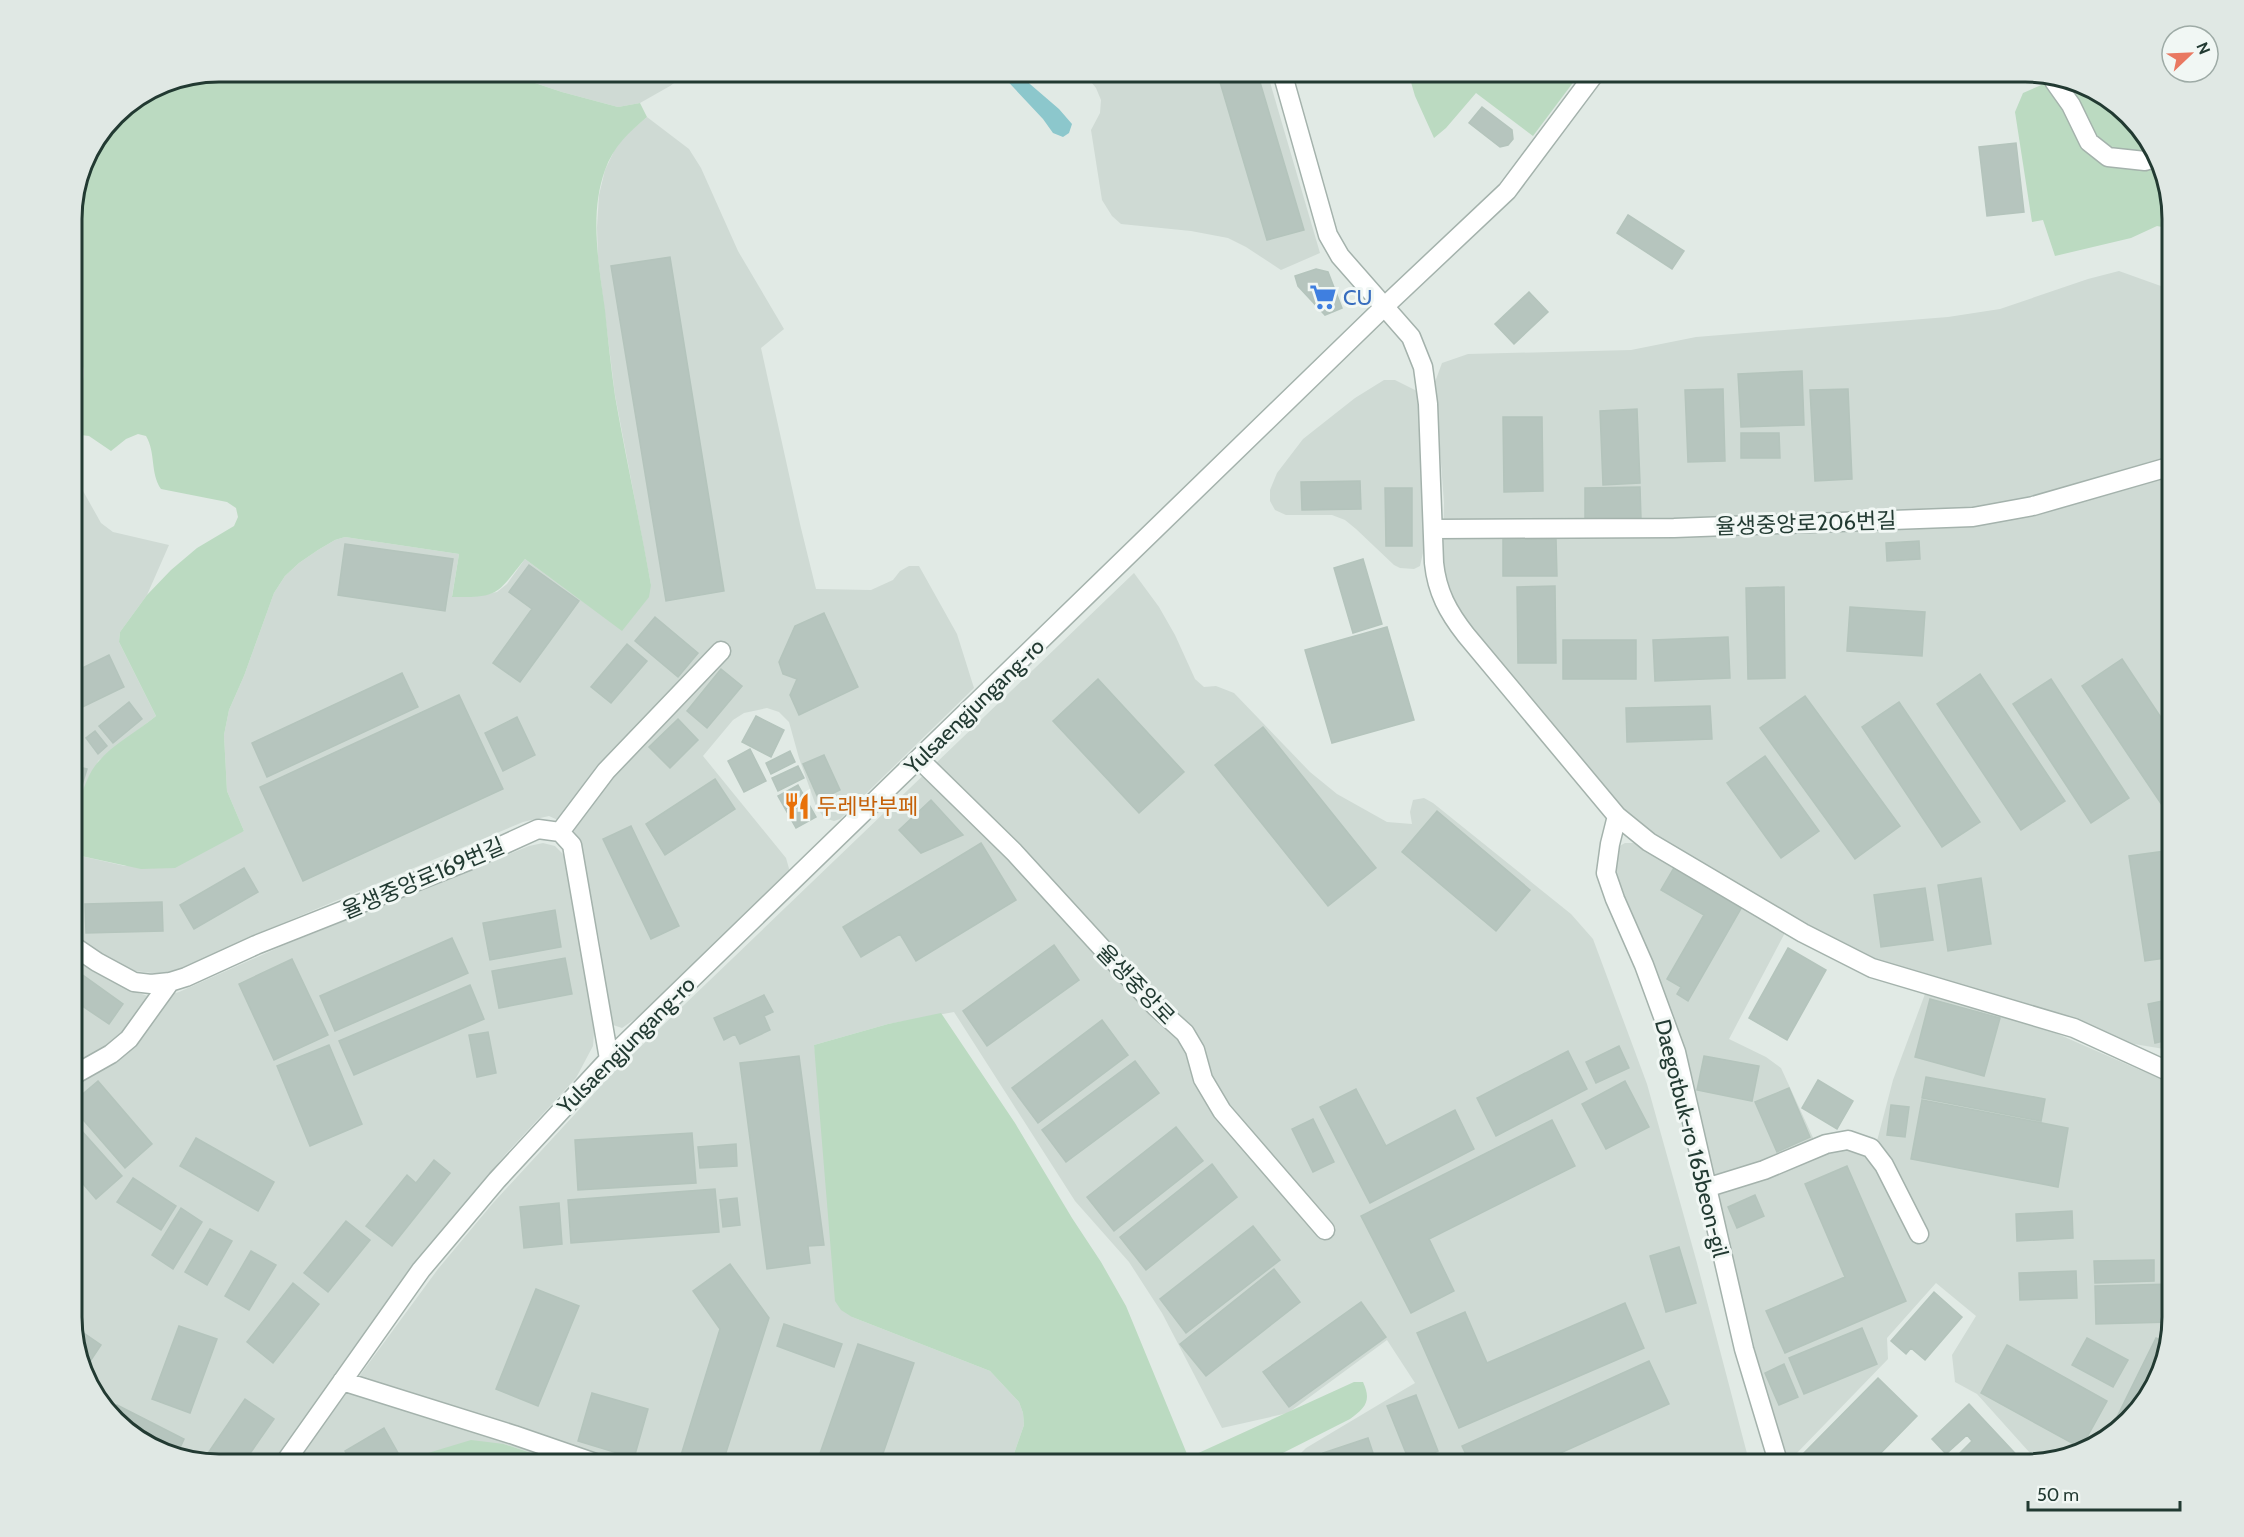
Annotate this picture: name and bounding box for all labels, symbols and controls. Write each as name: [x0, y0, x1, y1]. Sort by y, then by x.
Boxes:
north arrow: [2160, 24, 2220, 84]
text: N: [2192, 39, 2214, 57]
supermarket icon: CU: [1308, 282, 1338, 312]
place label: CU: [1343, 284, 1372, 311]
street label: 율생중앙로206번길: [1715, 507, 1897, 540]
street label: Yulsaengjungang-ro: [898, 633, 1050, 781]
restaurant icon: 두레박부페: [782, 791, 812, 821]
place label: 두레박부페: [817, 793, 918, 820]
street label: 율생중앙로169번길: [338, 832, 508, 925]
street label: 율생중앙로: [1091, 939, 1181, 1030]
street label: Yulsaengjungang-ro: [551, 971, 701, 1121]
street label: Daegotbuk-ro 165beon-gil: [1649, 1016, 1734, 1261]
scale bar: [2028, 1474, 2180, 1512]
text: 50 m: [2037, 1484, 2079, 1506]

